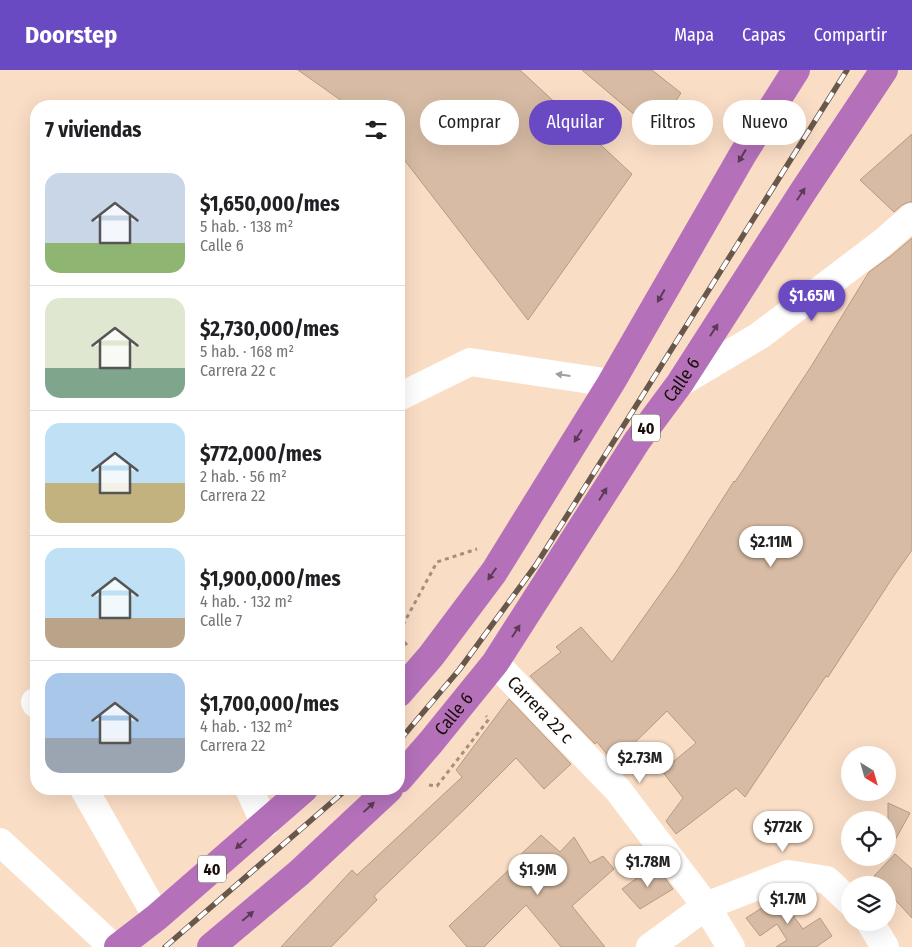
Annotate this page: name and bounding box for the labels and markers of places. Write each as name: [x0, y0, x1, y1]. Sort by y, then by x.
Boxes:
pin: $1.65M: [771, 280, 853, 322]
pin: $2.11M: [730, 526, 812, 568]
pin: $2.73M: [599, 742, 681, 784]
pin: $772K: [748, 810, 818, 853]
pin: $1.78M: [607, 846, 689, 888]
pin: $1.9M: [503, 854, 573, 896]
pin: $1.7M: [753, 882, 823, 925]

